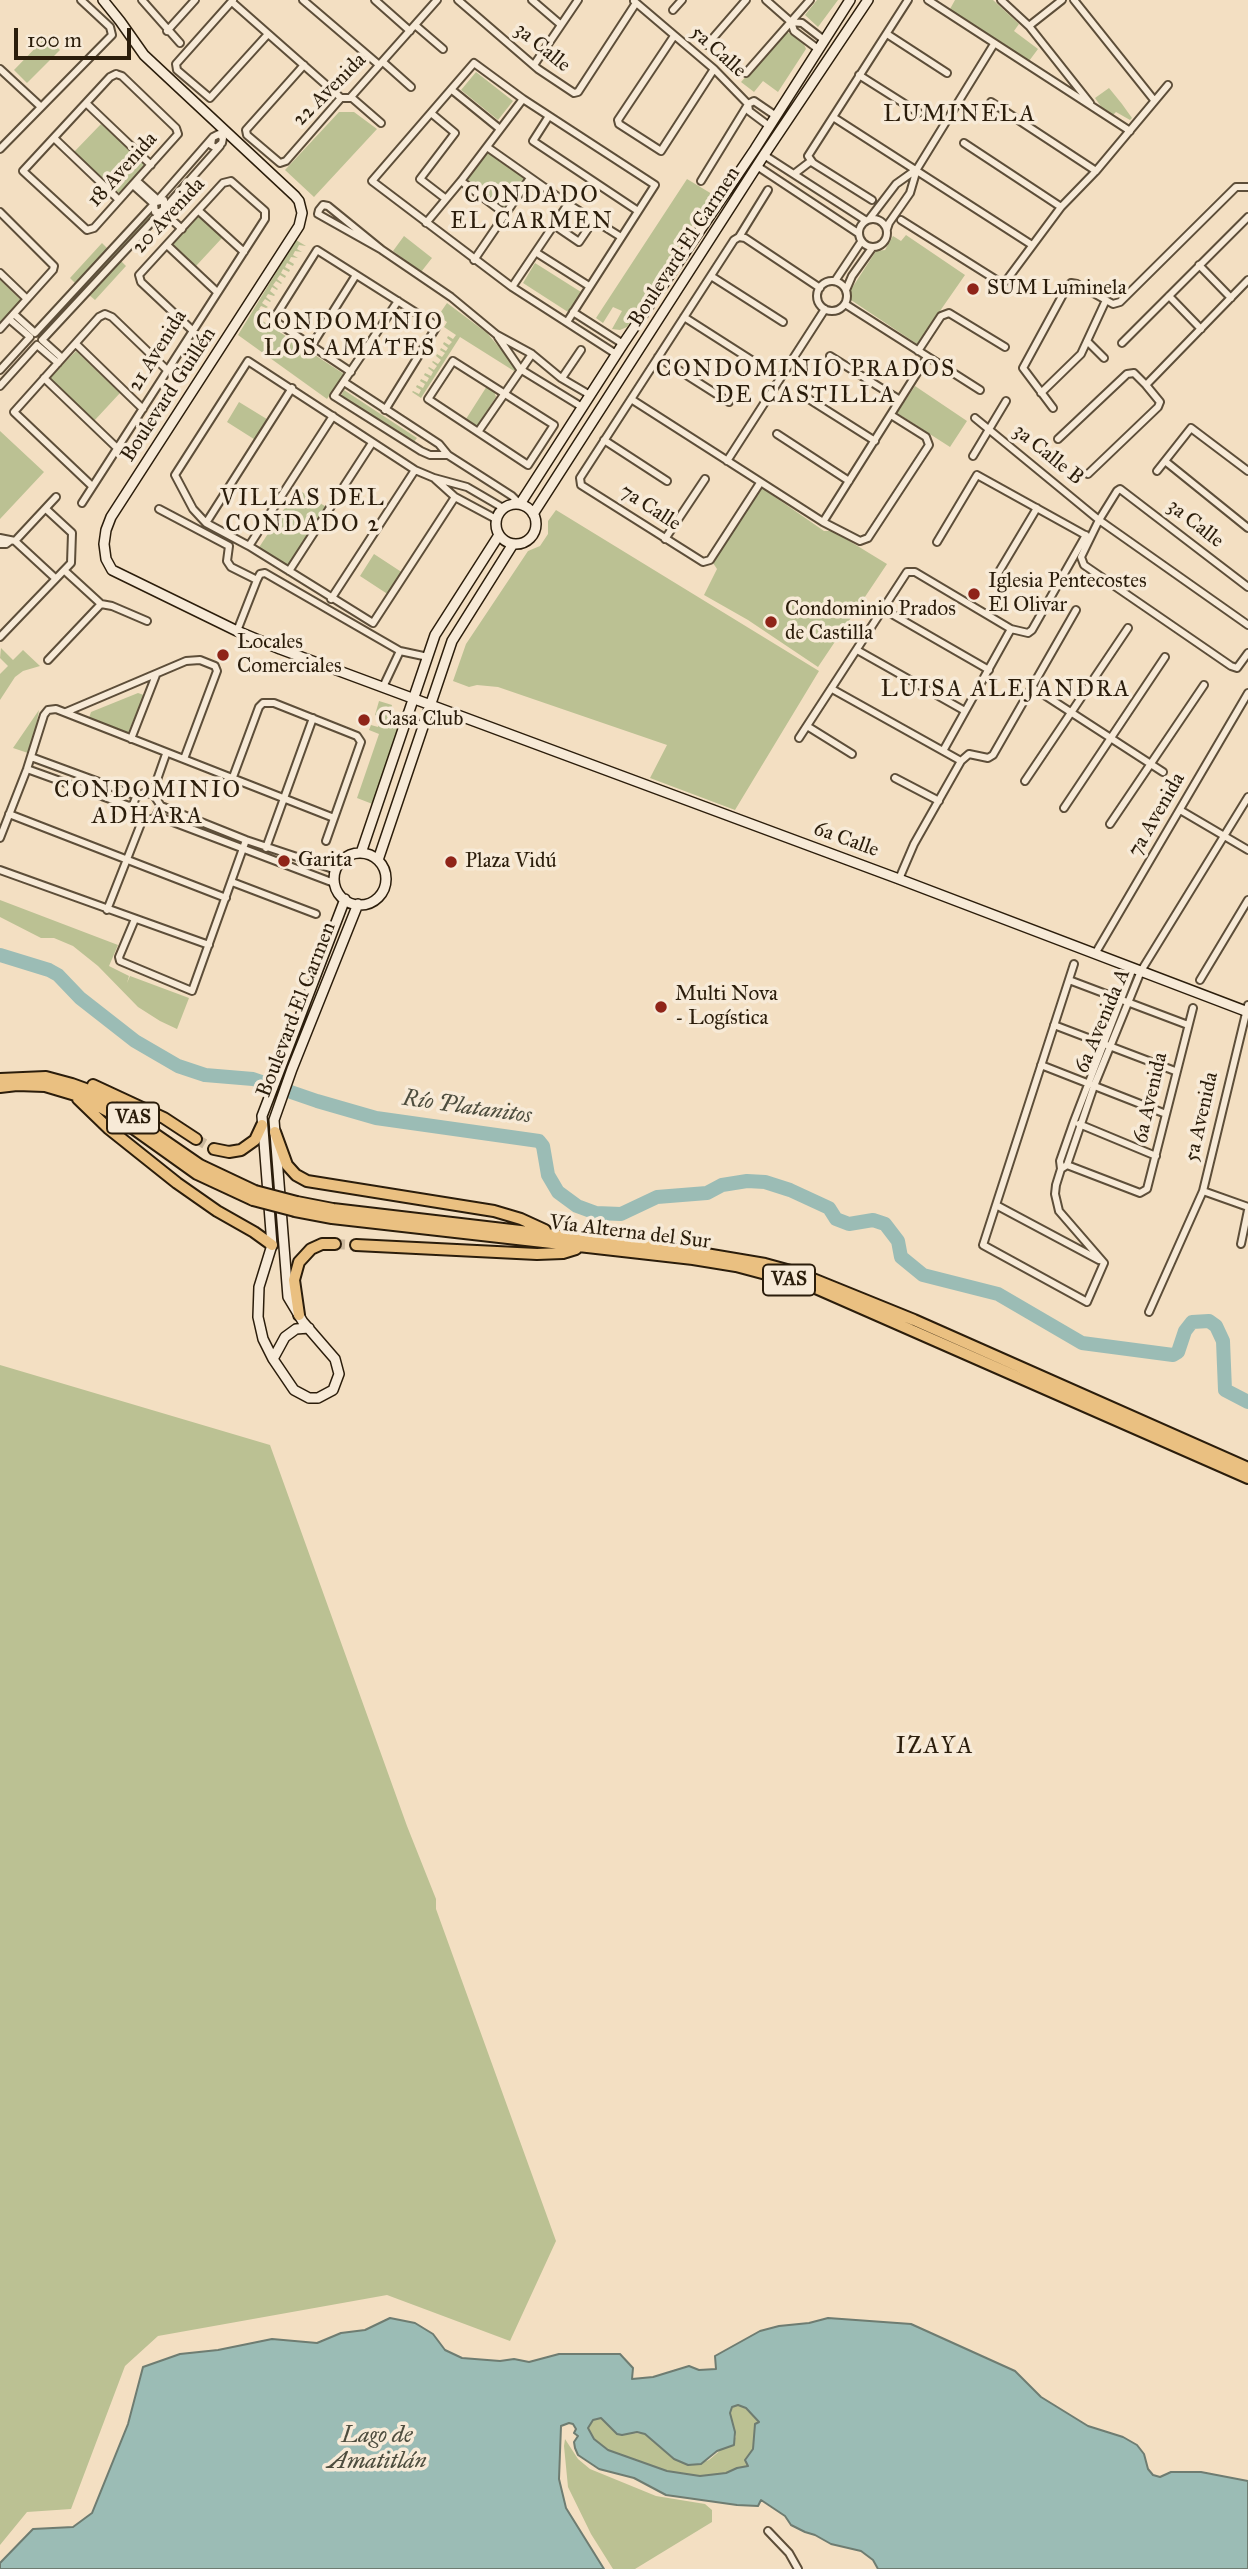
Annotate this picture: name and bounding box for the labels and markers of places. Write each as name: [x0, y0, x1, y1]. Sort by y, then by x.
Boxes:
place label: SUM Luminela: [987, 276, 1127, 302]
marker: SUM Luminela: [965, 281, 981, 297]
place label: Iglesia Pentecostes El Olivar: [988, 569, 1147, 619]
marker: Iglesia Pentecostes El Olivar: [966, 586, 982, 602]
place label: Condominio Prados de Castilla: [785, 597, 956, 647]
marker: Condominio Prados de Castilla: [763, 614, 779, 630]
place label: Locales Comerciales: [237, 630, 342, 680]
marker: Locales Comerciales: [215, 647, 231, 663]
place label: Casa Club: [378, 707, 463, 733]
marker: Casa Club: [356, 712, 372, 728]
place label: Garita: [298, 848, 352, 874]
place label: Plaza Vidú: [465, 849, 557, 875]
marker: Garita: [276, 853, 292, 869]
marker: Plaza Vidú: [443, 854, 459, 870]
place label: Multi Nova - Logística: [675, 982, 778, 1032]
marker: Multi Nova - Logística: [653, 999, 669, 1015]

